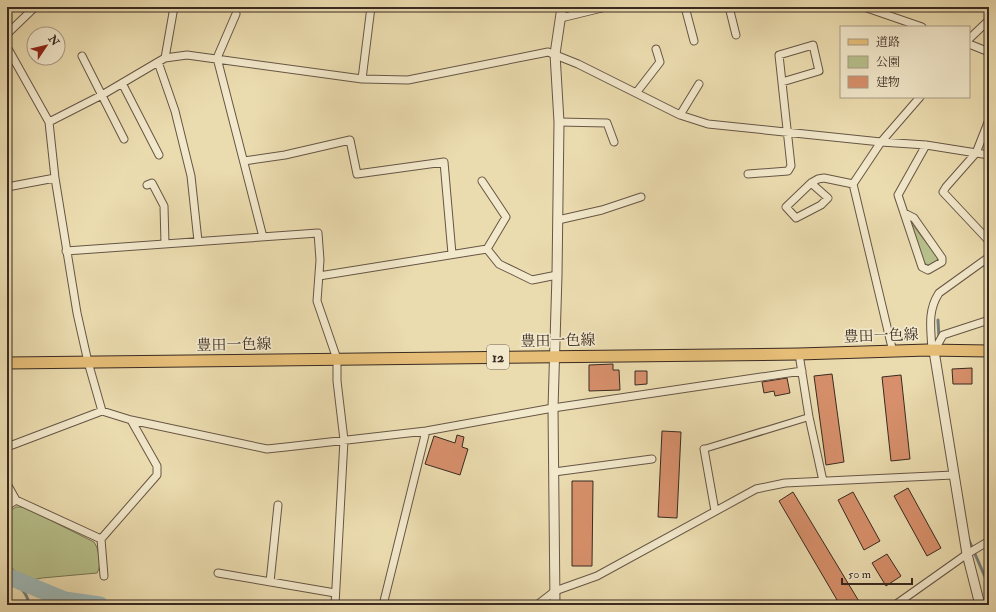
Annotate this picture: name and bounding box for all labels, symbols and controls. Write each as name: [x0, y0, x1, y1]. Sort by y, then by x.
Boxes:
north arrow: [26, 26, 66, 66]
legend: [840, 26, 970, 98]
text: N: [45, 32, 63, 49]
text: 道路: [876, 35, 900, 50]
text: 公園: [876, 55, 900, 70]
text: 建物: [876, 75, 900, 90]
street label: 豊田一色線: [843, 325, 919, 347]
street label: 豊田一色線: [520, 331, 596, 351]
street label: 豊田一色線: [196, 335, 272, 355]
road number: 12: [487, 345, 509, 369]
scale bar: [842, 560, 912, 586]
text: 50 m: [848, 567, 872, 582]

